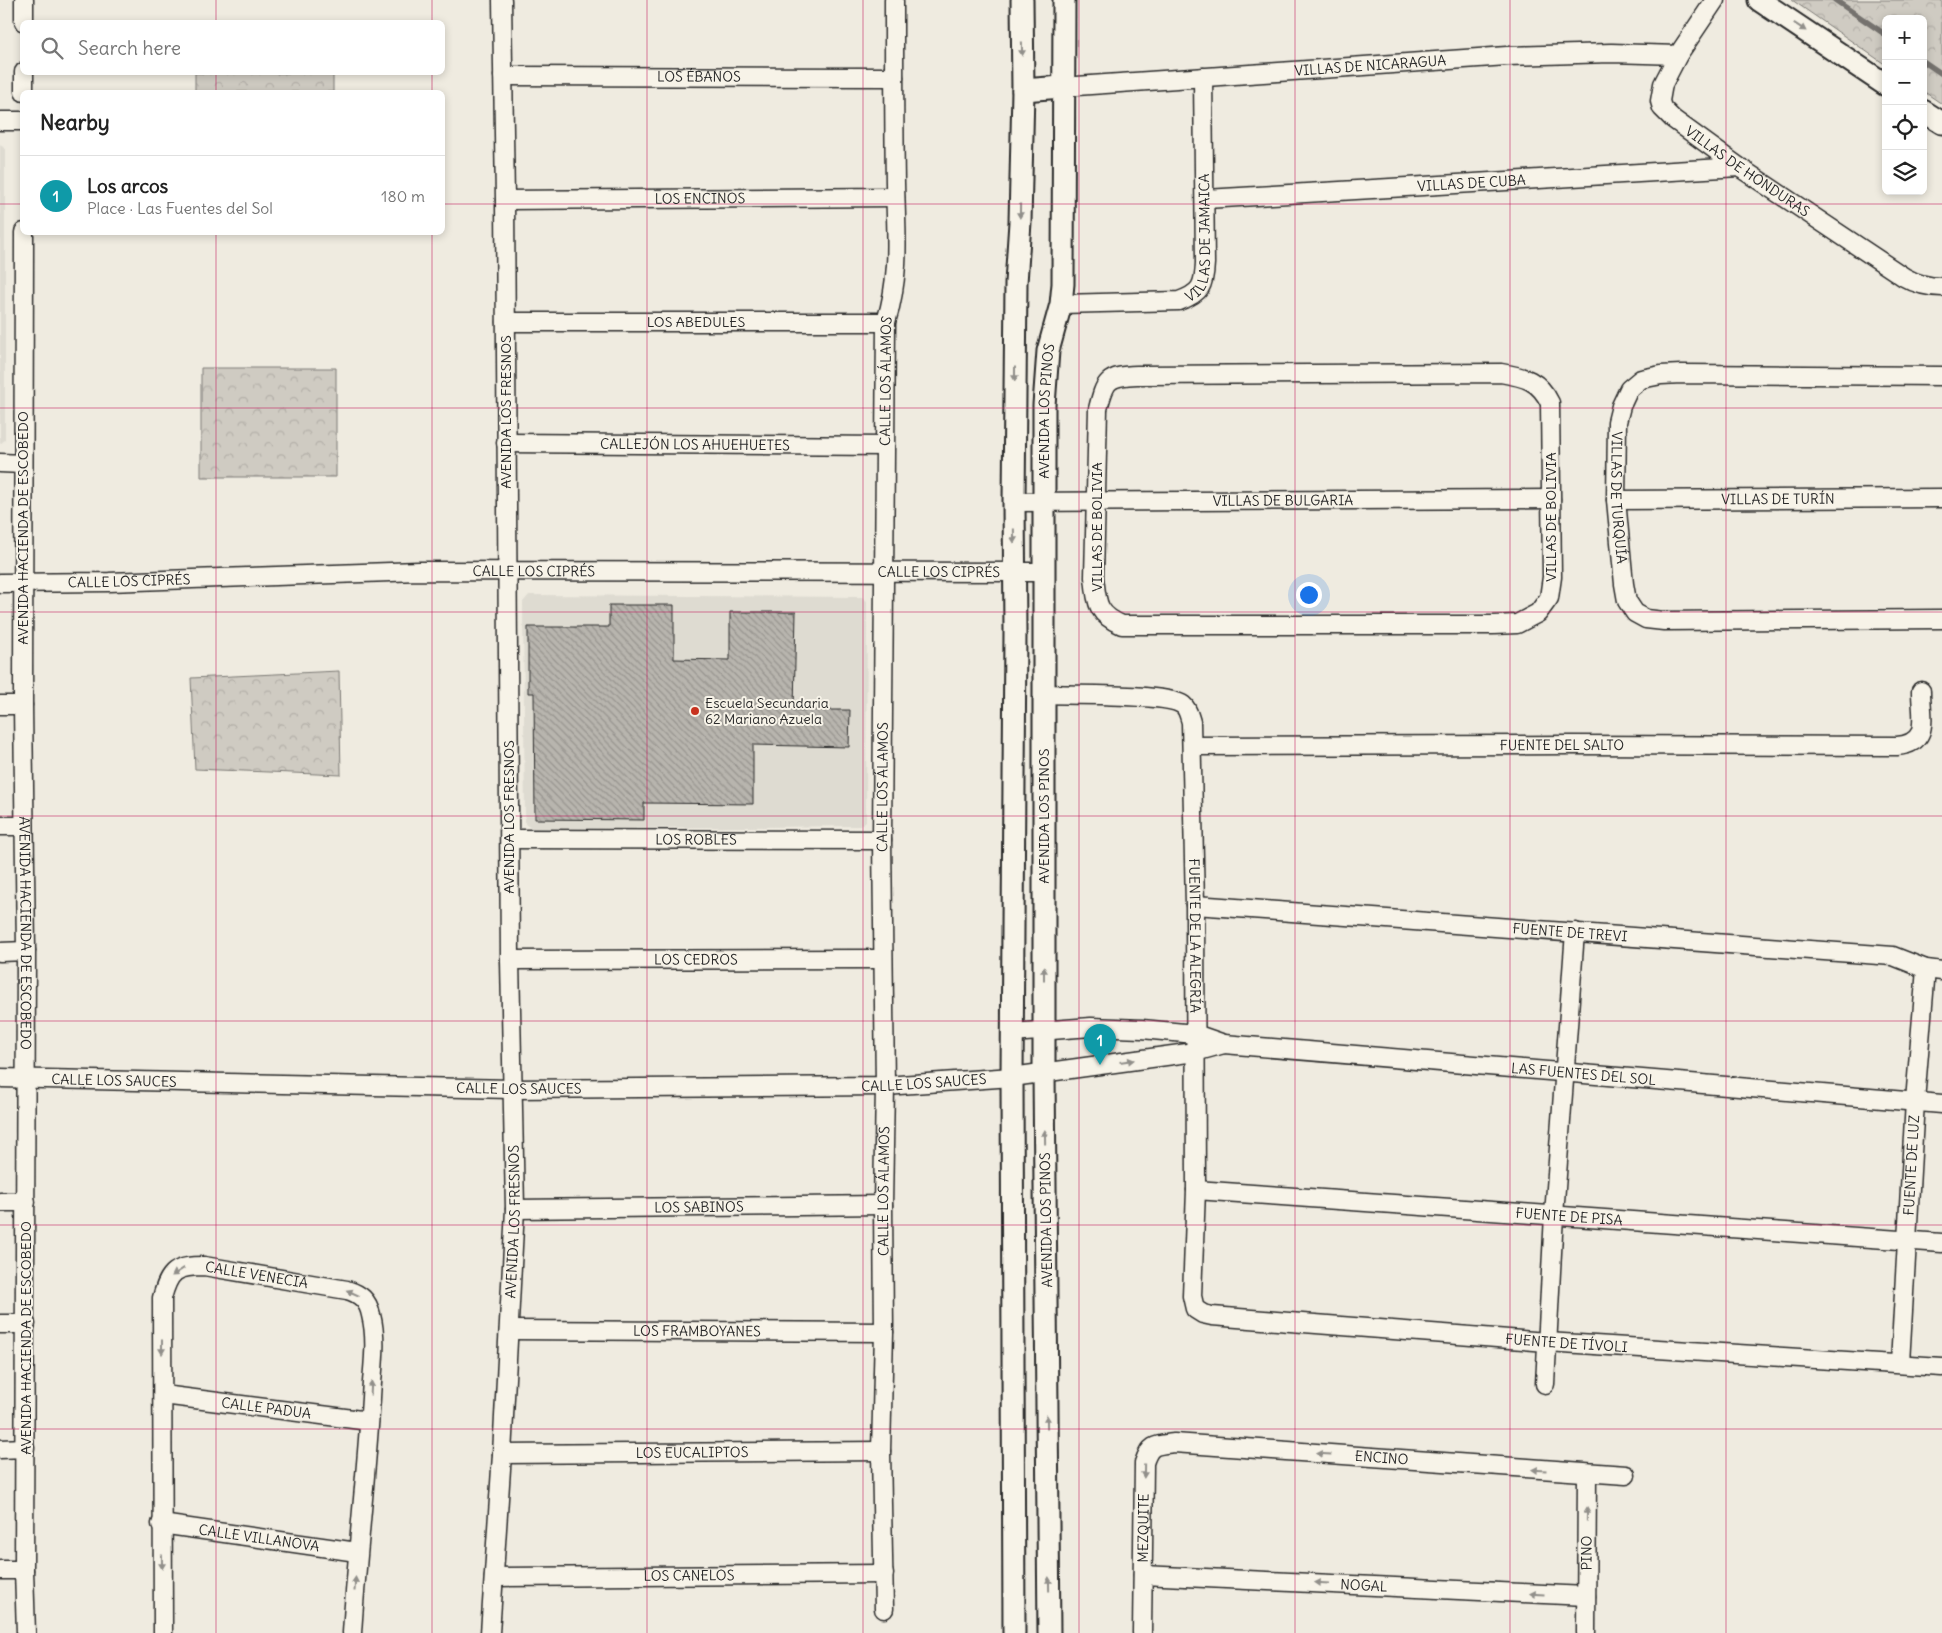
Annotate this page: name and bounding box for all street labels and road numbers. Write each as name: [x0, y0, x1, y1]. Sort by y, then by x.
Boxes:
street label: VILLAS DE NICARAGUA: [1294, 51, 1447, 80]
street label: LOS ÉBANOS: [657, 67, 741, 86]
street label: VILLAS DE HONDURAS: [1682, 122, 1813, 221]
street label: VILLAS DE CUBA: [1417, 171, 1526, 195]
street label: VILLAS DE JAMAICA: [1182, 173, 1214, 306]
street label: LOS ENCINOS: [655, 189, 746, 208]
street label: LOS ABEDULES: [647, 313, 745, 331]
street label: CALLE LOS ÁLAMOS: [876, 314, 896, 446]
street label: AVENIDA LOS FRESNOS: [497, 335, 515, 489]
street label: AVENIDA LOS PINOS: [1035, 341, 1059, 479]
street label: AVENIDA HACIENDA DE ESCOBEDO: [14, 411, 32, 645]
street label: VILLAS DE TURQUÍA: [1607, 431, 1631, 565]
street label: CALLEJÓN LOS AHUEHUETES: [600, 435, 790, 454]
street label: VILLAS DE BOLIVIA: [1542, 452, 1560, 582]
street label: VILLAS DE BOLIVIA: [1088, 462, 1106, 592]
street label: VILLAS DE TURÍN: [1721, 490, 1835, 508]
street label: VILLAS DE BULGARIA: [1213, 491, 1353, 510]
street label: CALLE LOS CIPRÉS: [472, 562, 595, 580]
street label: CALLE LOS CIPRÉS: [877, 563, 1000, 581]
street label: CALLE LOS CIPRÉS: [68, 570, 191, 591]
street label: CALLE LOS ÁLAMOS: [873, 722, 892, 852]
street label: FUENTE DEL SALTO: [1500, 736, 1624, 754]
street label: AVENIDA LOS FRESNOS: [500, 740, 518, 894]
street label: AVENIDA LOS PINOS: [1035, 748, 1053, 884]
street label: AVENIDA HACIENDA DE ESCOBEDO: [15, 816, 35, 1050]
street label: LOS ROBLES: [655, 830, 737, 849]
street label: FUENTE DE LA ALEGRÍA: [1185, 858, 1204, 1013]
street label: FUENTE DE TREVI: [1512, 919, 1628, 946]
street label: LOS CEDROS: [654, 950, 738, 969]
street label: LAS FUENTES DEL SOL: [1510, 1059, 1657, 1089]
street label: CALLE LOS SAUCES: [51, 1070, 177, 1091]
street label: CALLE LOS SAUCES: [861, 1070, 987, 1095]
street label: CALLE LOS SAUCES: [456, 1079, 582, 1098]
street label: FUENTE DE LUZ: [1899, 1115, 1923, 1216]
street label: CALLE LOS ÁLAMOS: [874, 1126, 893, 1256]
street label: AVENIDA LOS FRESNOS: [501, 1144, 524, 1299]
street label: AVENIDA LOS PINOS: [1036, 1152, 1056, 1288]
street label: LOS SABINOS: [654, 1198, 744, 1216]
street label: FUENTE DE PISA: [1515, 1204, 1623, 1229]
street label: AVENIDA HACIENDA DE ESCOBEDO: [17, 1221, 35, 1455]
street label: CALLE VENECIA: [204, 1257, 309, 1292]
street label: LOS FRAMBOYANES: [633, 1322, 761, 1340]
street label: FUENTE DE TÍVOLI: [1505, 1330, 1628, 1356]
street label: CALLE PADUA: [220, 1393, 312, 1423]
street label: LOS EUCALIPTOS: [636, 1443, 749, 1462]
street label: ENCINO: [1354, 1447, 1409, 1469]
street label: MEZQUITE: [1134, 1493, 1153, 1563]
street label: CALLE VILLANOVA: [197, 1520, 321, 1556]
street label: PINO: [1577, 1535, 1596, 1571]
street label: LOS CANELOS: [643, 1566, 735, 1585]
street label: NOGAL: [1340, 1575, 1388, 1596]

